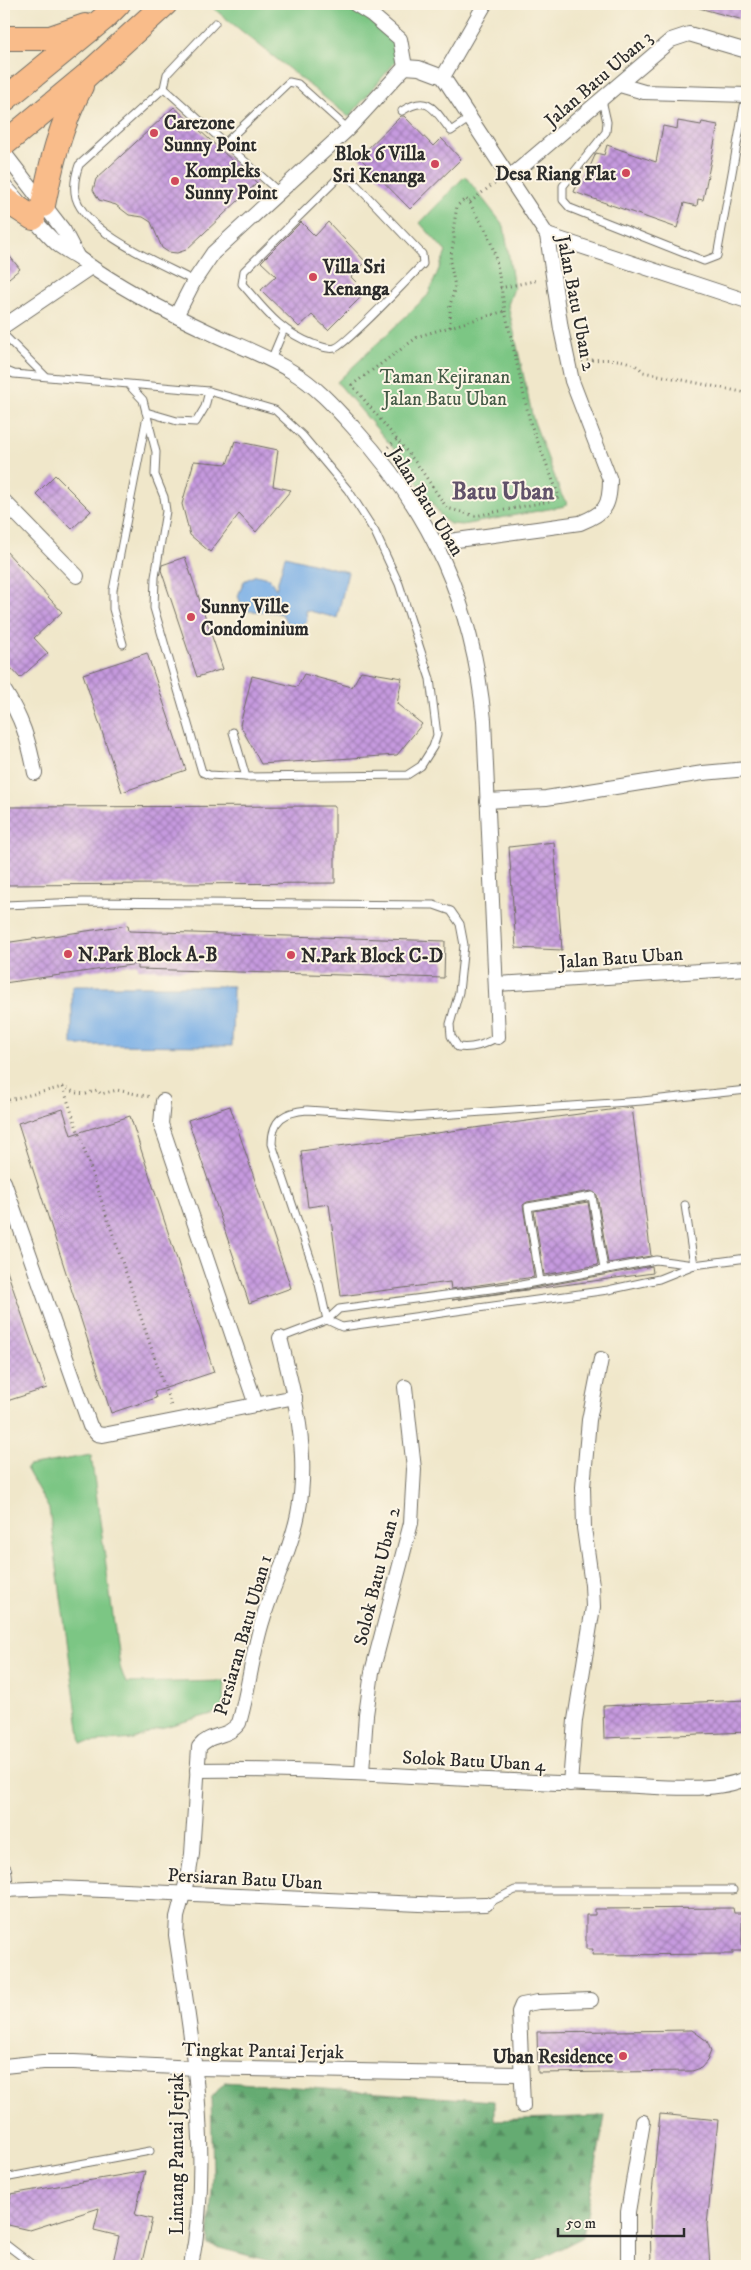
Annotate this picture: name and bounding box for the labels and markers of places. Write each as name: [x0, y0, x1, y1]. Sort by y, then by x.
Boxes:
place label: Carezone Sunny Point: [164, 112, 258, 157]
marker: Carezone Sunny Point: [148, 127, 160, 139]
place label: Blok 6 Villa Sri Kenanga: [333, 143, 426, 188]
marker: Blok 6 Villa Sri Kenanga: [429, 158, 441, 170]
place label: Kompleks Sunny Point: [185, 160, 279, 205]
place label: Desa Riang Flat: [495, 163, 617, 186]
marker: Desa Riang Flat: [620, 167, 632, 179]
marker: Kompleks Sunny Point: [169, 175, 181, 187]
place label: Villa Sri Kenanga: [322, 256, 390, 301]
marker: Villa Sri Kenanga: [307, 271, 319, 283]
place label: Sunny Ville Condominium: [201, 596, 310, 641]
marker: Sunny Ville Condominium: [185, 611, 197, 623]
place label: N.Park Block A-B: [78, 944, 218, 967]
place label: N.Park Block C-D: [301, 945, 443, 968]
marker: N.Park Block A-B: [62, 948, 74, 960]
marker: N.Park Block C-D: [285, 949, 297, 961]
place label: Uban Residence: [492, 2046, 613, 2069]
marker: Uban Residence: [617, 2050, 629, 2062]

